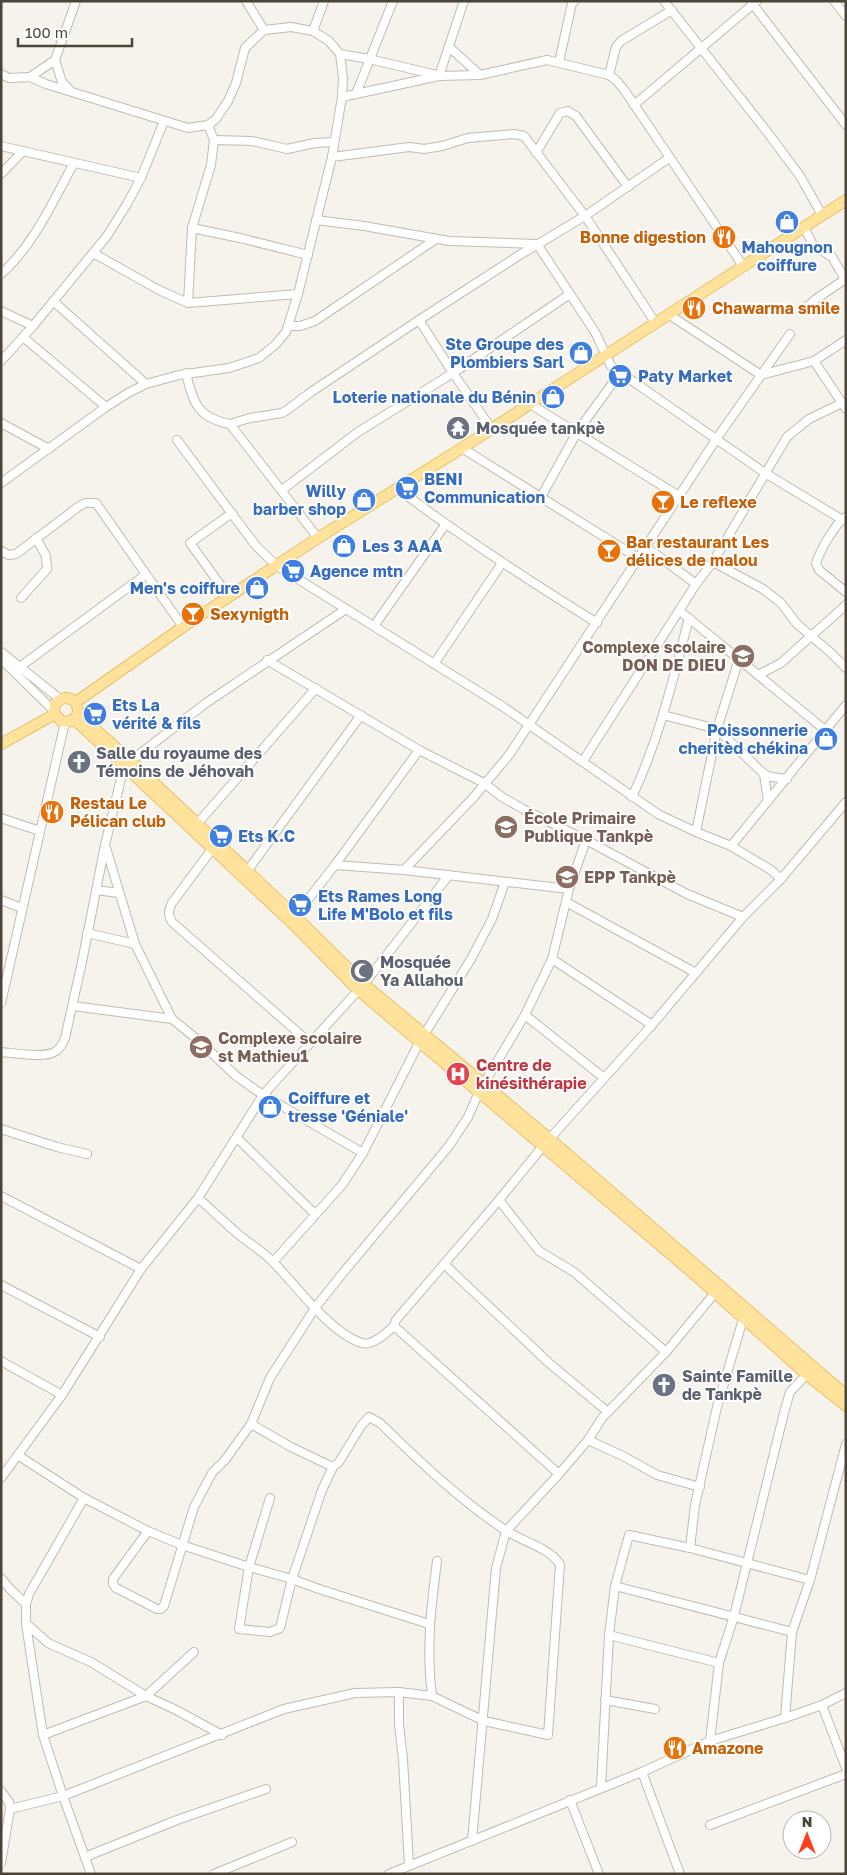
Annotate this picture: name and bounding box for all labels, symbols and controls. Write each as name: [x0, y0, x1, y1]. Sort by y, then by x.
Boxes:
scale bar: [18, 15, 131, 47]
text: 100 m: [25, 23, 68, 41]
shop icon: Mahougnon coiffure: [774, 209, 800, 235]
restaurant icon: Bonne digestion: [711, 224, 737, 250]
place label: Bonne digestion: [580, 227, 706, 247]
place label: Mahougnon coiffure: [741, 237, 833, 275]
restaurant icon: Chawarma smile: [681, 295, 707, 321]
place label: Chawarma smile: [712, 298, 840, 318]
place label: Ste Groupe des Plombiers Sarl: [445, 334, 565, 372]
shop icon: Ste Groupe des Plombiers Sarl: [568, 340, 594, 366]
supermarket icon: Paty Market: [607, 363, 633, 389]
place label: Paty Market: [638, 366, 732, 386]
shop icon: Loterie nationale du Bénin: [540, 384, 566, 410]
place label: Loterie nationale du Bénin: [333, 387, 536, 407]
temple icon: Mosquée tankpè: [445, 415, 471, 441]
place label: Mosquée tankpè: [476, 418, 605, 438]
place label: BENI Communication: [424, 469, 545, 507]
supermarket icon: BENI Communication: [394, 475, 420, 501]
place label: Willy barber shop: [253, 481, 346, 519]
shop icon: Willy barber shop: [351, 487, 377, 513]
bar icon: Le reflexe: [650, 489, 676, 515]
place label: Le reflexe: [680, 492, 757, 512]
place label: Bar restaurant Les délices de malou: [626, 532, 769, 570]
shop icon: Les 3 AAA: [331, 533, 357, 559]
place label: Les 3 AAA: [362, 536, 443, 556]
bar icon: Bar restaurant Les délices de malou: [596, 538, 622, 564]
supermarket icon: Agence mtn: [280, 558, 306, 584]
place label: Agence mtn: [310, 561, 403, 581]
shop icon: Men's coiffure: [244, 575, 270, 601]
place label: Men's coiffure: [130, 578, 240, 598]
bar icon: Sexynigth: [180, 601, 206, 627]
place label: Sexynigth: [210, 604, 289, 624]
place label: Complexe scolaire DON DE DIEU: [582, 637, 726, 675]
school or university icon: Complexe scolaire DON DE DIEU: [730, 643, 756, 669]
place label: Ets La vérité & fils: [112, 695, 201, 733]
supermarket icon: Ets La vérité & fils: [82, 701, 108, 727]
place label: Poissonnerie cheritèd chékina: [679, 720, 808, 758]
shop icon: Poissonnerie cheritèd chékina: [813, 726, 839, 752]
place label: Salle du royaume des Témoins de Jéhovah: [96, 743, 262, 781]
church icon: Salle du royaume des Témoins de Jéhovah: [66, 749, 92, 775]
place label: Restau Le Pélican club: [70, 793, 166, 831]
restaurant icon: Restau Le Pélican club: [39, 799, 65, 825]
place label: École Primaire Publique Tankpè: [524, 808, 653, 846]
school or university icon: École Primaire Publique Tankpè: [493, 814, 519, 840]
supermarket icon: Ets K.C: [208, 823, 234, 849]
place label: Ets K.C: [238, 826, 295, 846]
school or university icon: EPP Tankpè: [554, 864, 580, 890]
place label: EPP Tankpè: [584, 867, 676, 887]
place label: Ets Rames Long Life M'Bolo et fils: [318, 886, 453, 924]
supermarket icon: Ets Rames Long Life M'Bolo et fils: [287, 892, 313, 918]
place label: Mosquée Ya Allahou: [380, 952, 463, 990]
mosque icon: Mosquée Ya Allahou: [349, 958, 375, 984]
place label: Complexe scolaire st Mathieu1: [218, 1028, 362, 1066]
school or university icon: Complexe scolaire st Mathieu1: [188, 1034, 214, 1060]
place label: Centre de kinésithérapie: [476, 1055, 587, 1093]
hospital icon: Centre de kinésithérapie: [445, 1061, 471, 1087]
place label: Coiffure et tresse 'Géniale': [288, 1088, 408, 1126]
shop icon: Coiffure et tresse 'Géniale': [257, 1094, 283, 1120]
place label: Sainte Famille de Tankpè: [682, 1366, 793, 1404]
church icon: Sainte Famille de Tankpè: [651, 1372, 677, 1398]
restaurant icon: Amazone: [662, 1735, 688, 1761]
place label: Amazone: [692, 1738, 763, 1758]
north arrow: [782, 1810, 832, 1860]
text: N: [802, 1813, 812, 1830]

